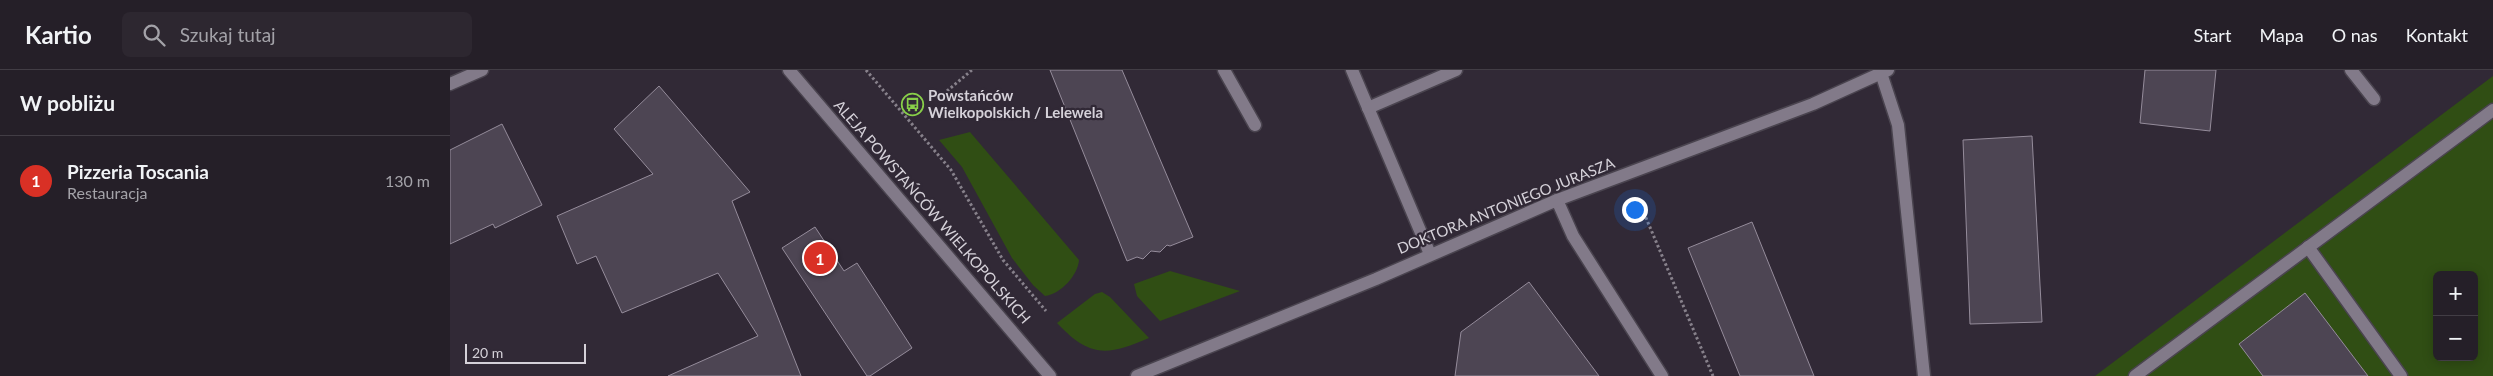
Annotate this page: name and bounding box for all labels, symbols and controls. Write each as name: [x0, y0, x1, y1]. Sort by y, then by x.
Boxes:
search box: [122, 12, 472, 57]
text: Kartio: [25, 20, 92, 49]
icon: search: [140, 21, 168, 49]
text: Szukaj tutaj: [180, 23, 276, 46]
text: Start: [2194, 24, 2231, 46]
text: Mapa: [2259, 24, 2304, 46]
text: O nas: [2332, 24, 2378, 46]
text: Kontakt: [2406, 24, 2468, 46]
place label: Powstańców Wielkopolskich / Lelewela: [928, 86, 1103, 121]
text: W pobliżu: [20, 90, 115, 115]
bus stop icon: Powstańców Wielkopolskich / Lelewela: [900, 93, 924, 117]
street label: ALEJA POWSTAŃCÓW WIELKOPOLSKICH: [831, 96, 1035, 327]
street label: DOKTORA ANTONIEGO JURASZA: [1394, 153, 1618, 257]
text: Pizzeria Toscania: [67, 160, 209, 183]
text: 1: [31, 171, 41, 190]
text: 130 m: [385, 171, 430, 190]
text: Restauracja: [67, 183, 148, 202]
your location: [1622, 197, 1648, 223]
pin: 1: [804, 239, 836, 277]
map controls: [2433, 271, 2478, 361]
button: +: [2433, 271, 2478, 316]
button: −: [2433, 316, 2478, 361]
scale bar: [465, 341, 586, 364]
text: 20 m: [472, 344, 503, 361]

